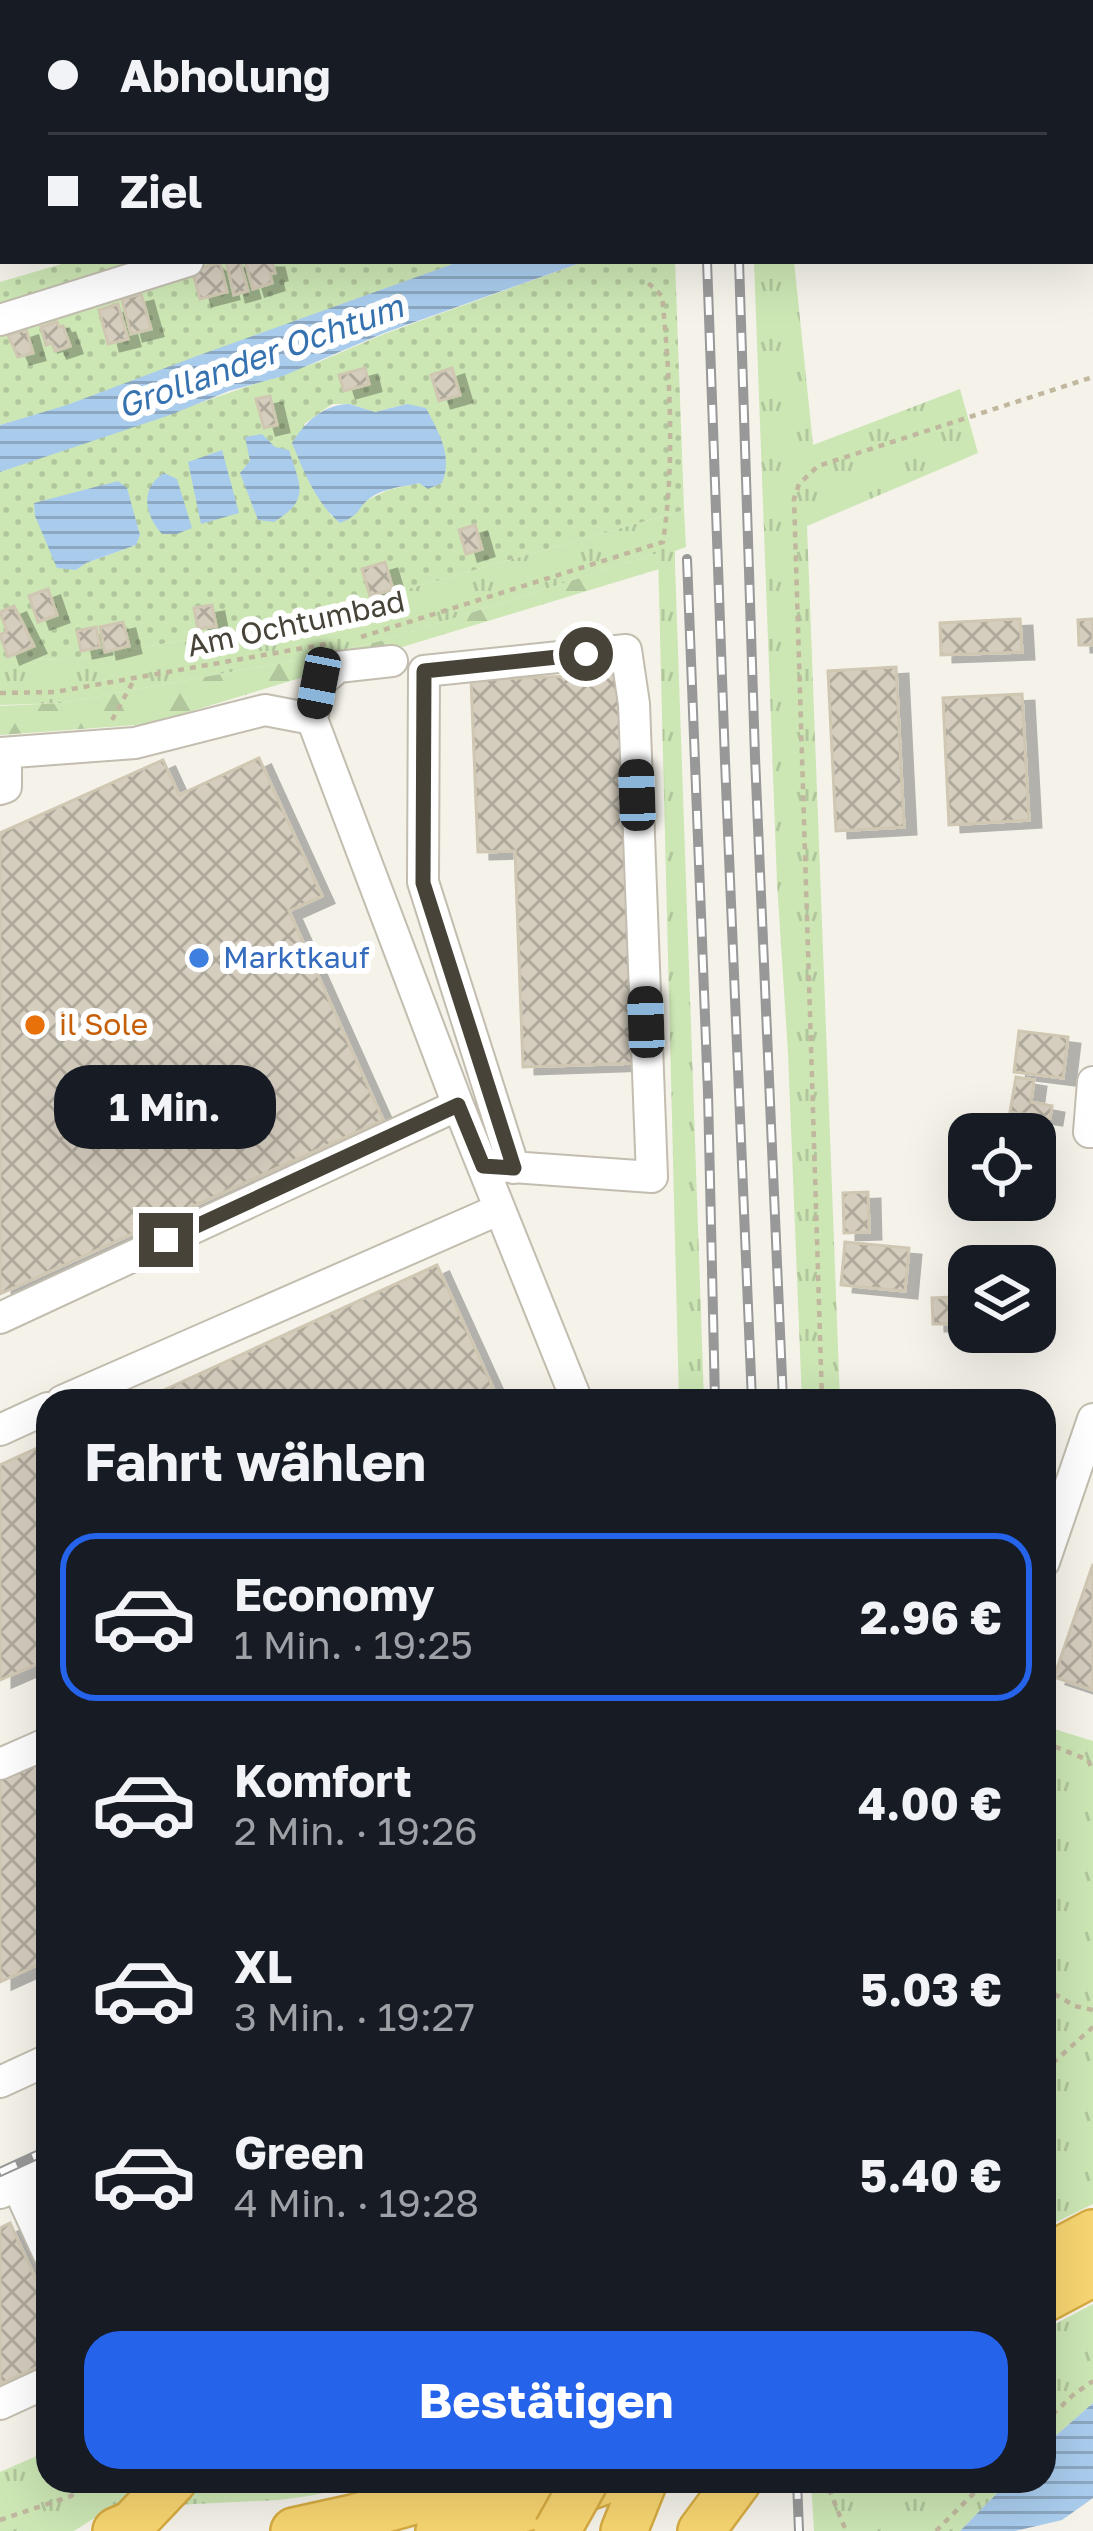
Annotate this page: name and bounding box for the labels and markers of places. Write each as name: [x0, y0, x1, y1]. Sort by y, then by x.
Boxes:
place label: Marktkauf: [223, 939, 370, 975]
marker: Marktkauf: [186, 945, 212, 971]
place label: il Sole: [59, 1006, 148, 1042]
marker: il Sole: [22, 1012, 48, 1038]

